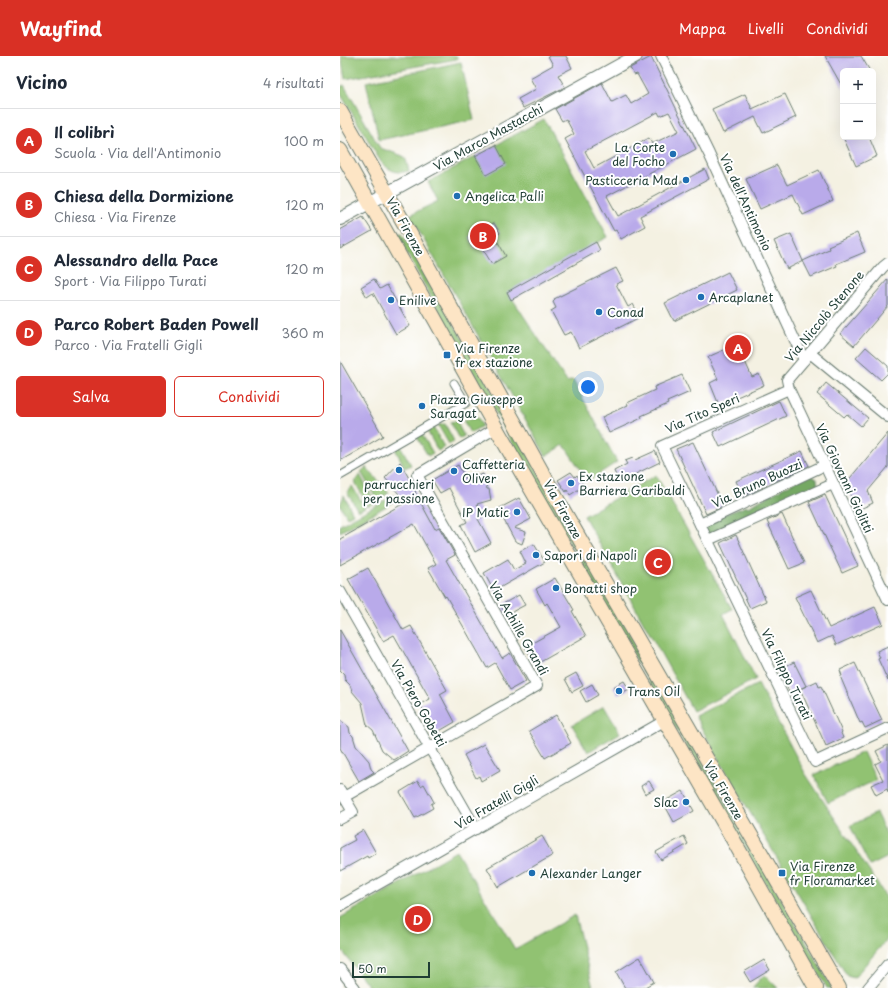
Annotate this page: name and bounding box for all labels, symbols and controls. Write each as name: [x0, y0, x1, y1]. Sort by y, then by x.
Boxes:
text: Wayfind: [20, 14, 102, 42]
text: Mappa: [679, 18, 726, 39]
text: Livelli: [748, 18, 784, 39]
text: Condividi: [806, 18, 868, 39]
map controls: [840, 68, 876, 140]
button: +: [840, 68, 876, 104]
text: Vicino: [16, 69, 67, 95]
text: 4 risultati: [263, 73, 324, 92]
street label: Via Marco Mastacchi: [430, 99, 546, 175]
button: −: [840, 104, 876, 140]
text: Il colibrì: [54, 120, 115, 143]
text: A: [24, 131, 34, 150]
text: 100 m: [284, 131, 324, 150]
place label: La Corte del Focho: [612, 138, 665, 170]
text: Scuola · Via dell'Antimonio: [54, 143, 221, 162]
marker: La Corte del Focho: [668, 149, 678, 159]
street label: Via dell'Antimonio: [716, 150, 777, 254]
place label: Pasticceria Mad: [585, 171, 678, 189]
marker: Pasticceria Mad: [681, 175, 691, 185]
text: Chiesa della Dormizione: [54, 184, 234, 207]
place label: Angelica Palli: [465, 187, 544, 205]
marker: Angelica Palli: [452, 191, 462, 201]
street label: Via Firenze: [382, 193, 430, 259]
text: B: [25, 195, 33, 214]
text: 120 m: [285, 195, 324, 214]
text: Chiesa · Via Firenze: [54, 207, 176, 226]
pin: B: [470, 221, 496, 251]
text: Alessandro della Pace: [54, 248, 218, 271]
text: C: [24, 259, 34, 278]
text: 120 m: [285, 259, 324, 278]
street label: Via Niccolò Stenone: [780, 266, 868, 366]
text: Sport · Via Filippo Turati: [54, 271, 207, 290]
place label: Arcaplanet: [709, 288, 773, 306]
place label: Enilive: [399, 291, 436, 309]
marker: Arcaplanet: [696, 292, 706, 302]
marker: Enilive: [386, 295, 396, 305]
place label: Conad: [607, 303, 644, 321]
marker: Conad: [594, 307, 604, 317]
text: Parco Robert Baden Powell: [54, 312, 259, 335]
text: D: [24, 323, 34, 342]
text: 360 m: [281, 323, 324, 342]
pin: A: [725, 333, 751, 363]
text: Parco · Via Fratelli Gigli: [54, 335, 202, 354]
place label: Via Firenze fr ex stazione: [455, 339, 533, 371]
marker: Via Firenze fr ex stazione: [442, 350, 452, 360]
button: Salva: [16, 376, 166, 417]
button: Condividi: [174, 376, 324, 417]
your location: [578, 377, 598, 397]
street label: Via Tito Speri: [662, 389, 742, 437]
place label: Piazza Giuseppe Saragat: [430, 390, 523, 422]
marker: Piazza Giuseppe Saragat: [417, 401, 427, 411]
street label: Via Giovanni Giolitti: [812, 420, 878, 536]
street label: Via Bruno Buozzi: [709, 454, 805, 512]
place label: Caffetteria Oliver: [462, 455, 526, 487]
marker: parrucchieri per passione: [394, 465, 404, 475]
marker: Caffetteria Oliver: [449, 466, 459, 476]
place label: Ex stazione Barriera Garibaldi: [579, 467, 685, 499]
place label: parrucchieri per passione: [363, 475, 435, 507]
street label: Via Firenze: [539, 476, 587, 542]
marker: Ex stazione Barriera Garibaldi: [566, 478, 576, 488]
place label: IP Matic: [462, 503, 509, 521]
marker: IP Matic: [512, 507, 522, 517]
place label: Sapori di Napoli: [544, 546, 637, 564]
pin: C: [645, 547, 671, 577]
marker: Sapori di Napoli: [531, 550, 541, 560]
street label: Via Achille Grandi: [485, 578, 553, 678]
place label: Bonatti shop: [564, 579, 637, 597]
marker: Bonatti shop: [551, 583, 561, 593]
street label: Via Filippo Turati: [757, 625, 817, 723]
street label: Via Piero Gobetti: [387, 656, 451, 750]
place label: Trans Oil: [627, 682, 680, 700]
marker: Trans Oil: [614, 686, 624, 696]
street label: Via Firenze: [700, 757, 748, 823]
street label: Via Fratelli Gigli: [451, 771, 541, 833]
place label: Slac: [653, 793, 678, 811]
marker: Slac: [681, 797, 691, 807]
place label: Via Firenze fr Floramarket: [790, 857, 875, 889]
place label: Alexander Langer: [540, 864, 642, 882]
marker: Alexander Langer: [527, 868, 537, 878]
marker: Via Firenze fr Floramarket: [777, 868, 787, 878]
pin: D: [405, 904, 431, 934]
scale bar: [352, 960, 430, 979]
text: 50 m: [358, 960, 387, 977]

